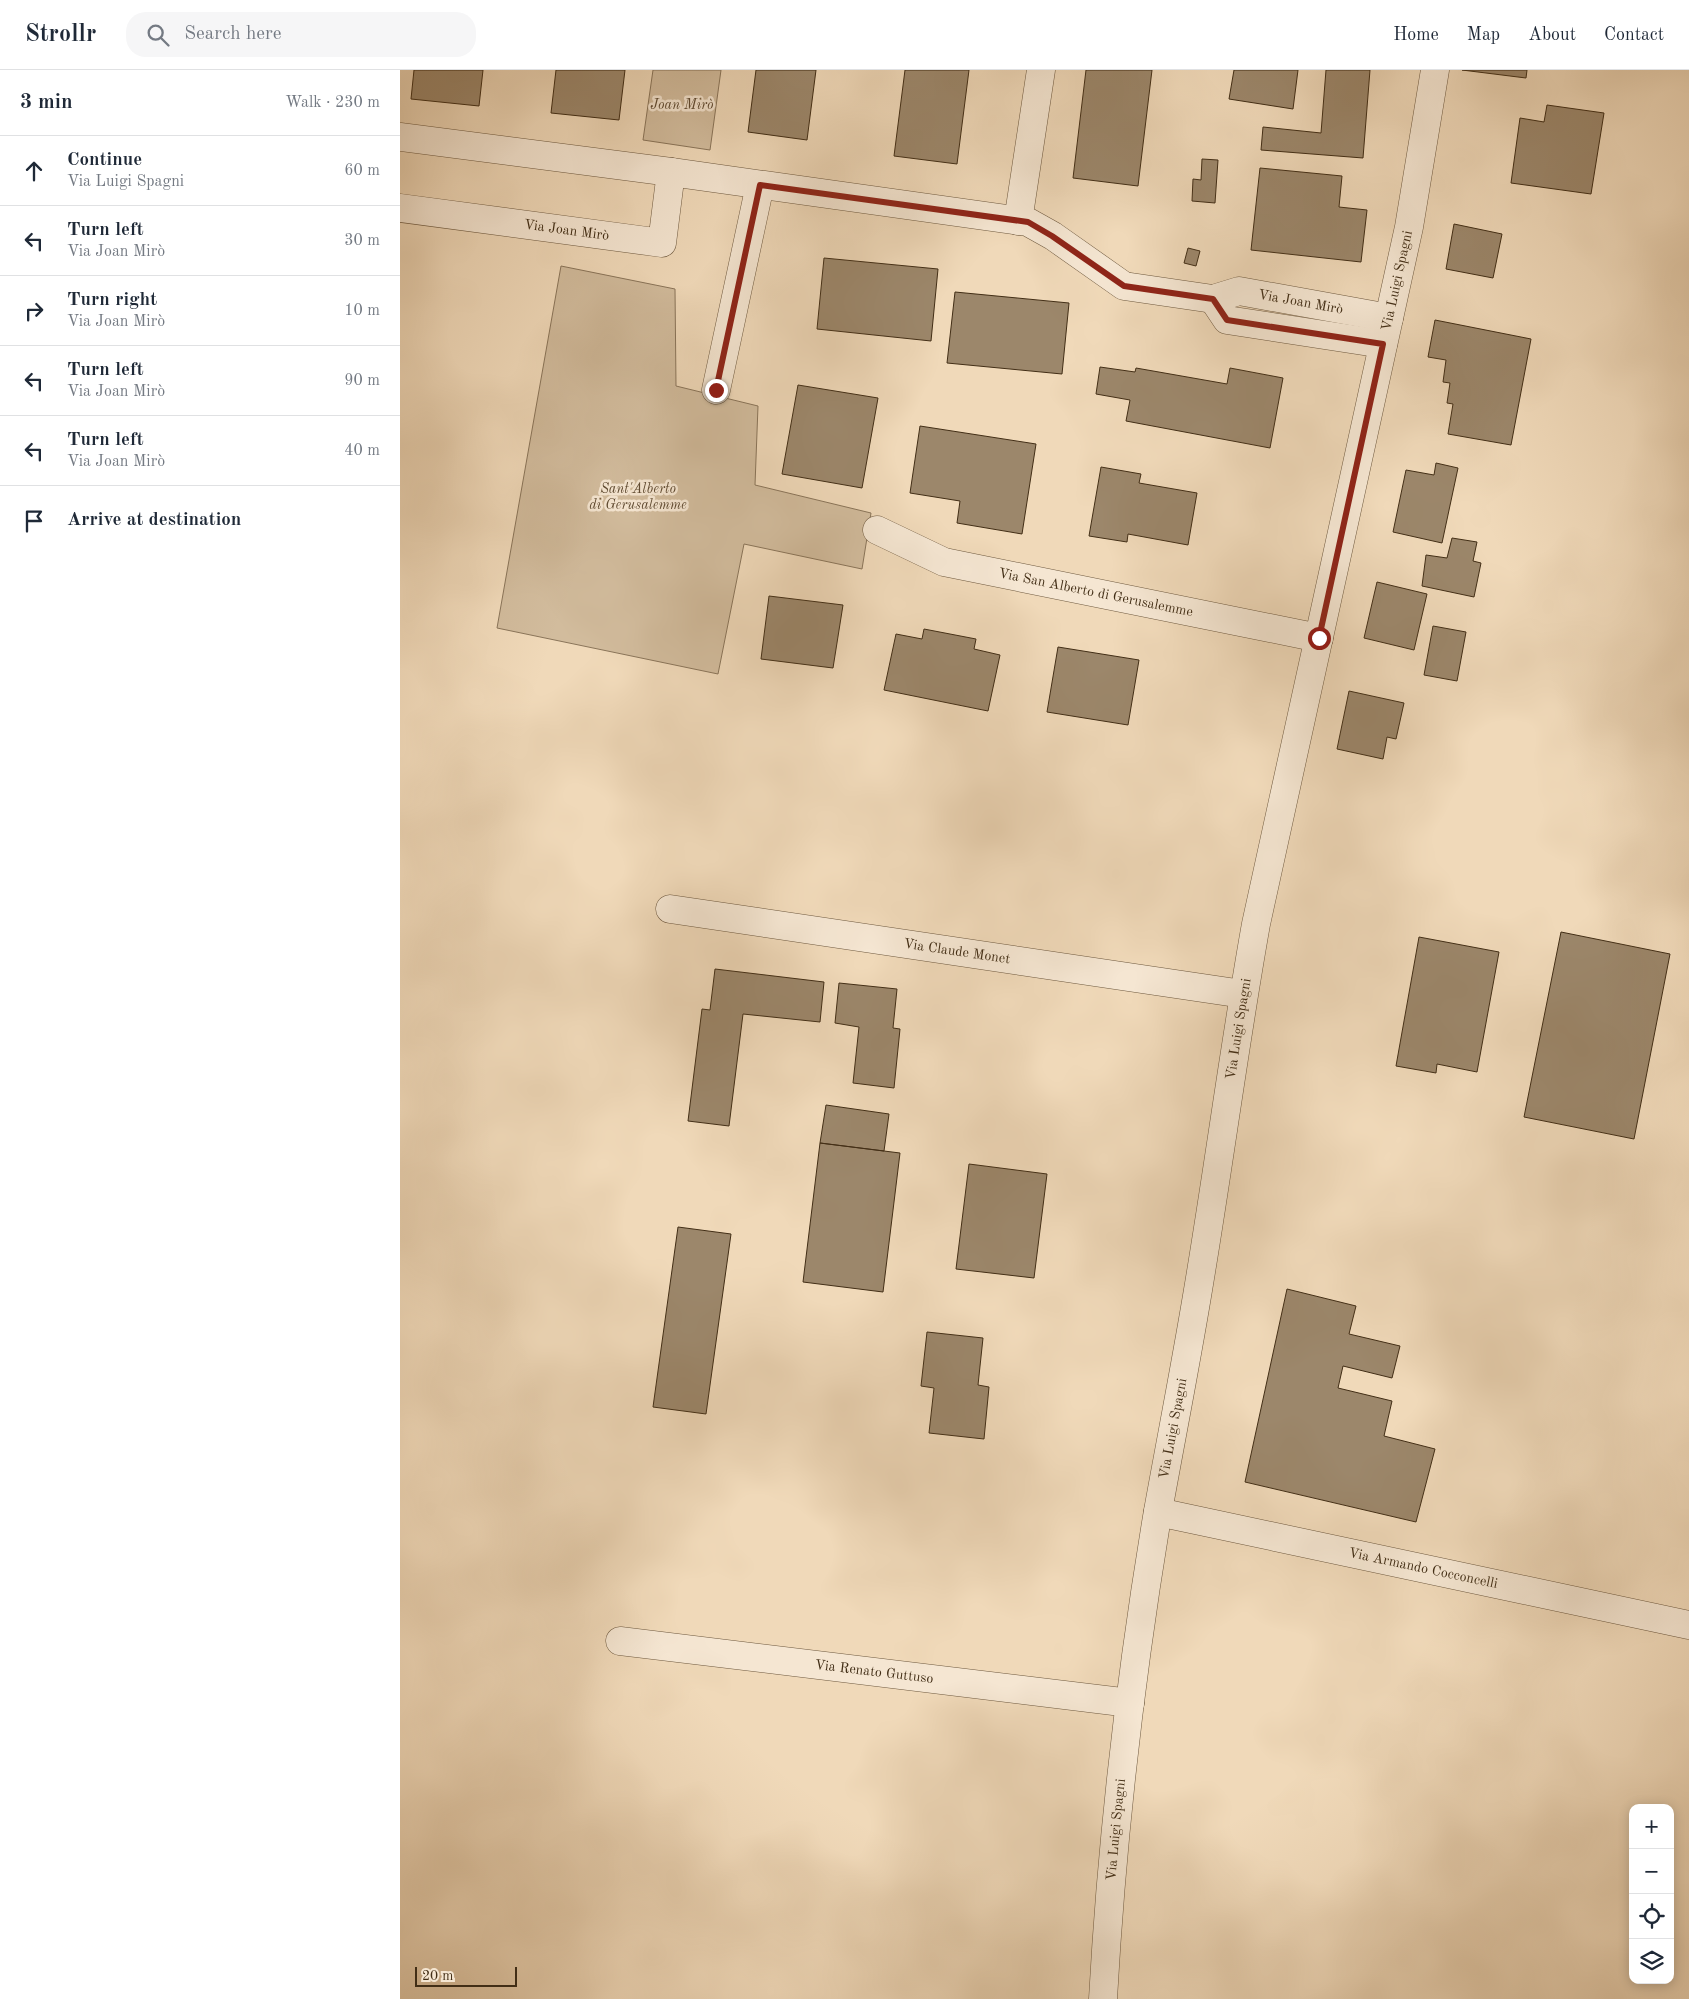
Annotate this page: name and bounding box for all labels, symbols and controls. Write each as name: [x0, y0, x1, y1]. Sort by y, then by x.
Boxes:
search box: [126, 12, 476, 57]
icon: search: [144, 21, 172, 49]
text: Strollr: [25, 23, 96, 47]
text: Search here: [184, 25, 282, 44]
text: Home: [1393, 26, 1439, 44]
text: Map: [1467, 26, 1500, 44]
text: About: [1528, 26, 1576, 44]
text: Contact: [1604, 26, 1664, 44]
text: 3 min: [20, 92, 73, 113]
text: Walk · 230 m: [285, 95, 380, 111]
park label: Joan Mirò: [650, 98, 714, 112]
text: Continue: [67, 151, 142, 170]
icon: ahead: [20, 157, 48, 185]
text: 60 m: [344, 163, 380, 179]
text: Via Luigi Spagni: [67, 174, 184, 190]
street label: Via Joan Mirò: [523, 218, 610, 243]
text: Turn left: [67, 221, 144, 240]
icon: left: [20, 227, 48, 255]
street label: Via Luigi Spagni: [1379, 229, 1415, 332]
text: 30 m: [344, 233, 380, 249]
text: Via Joan Mirò: [67, 244, 165, 260]
street label: Via Joan Mirò: [1257, 288, 1344, 317]
text: Turn right: [67, 291, 157, 310]
icon: right: [20, 297, 48, 325]
text: 10 m: [344, 303, 380, 319]
text: Via Joan Mirò: [67, 314, 165, 330]
text: Turn left: [67, 361, 144, 380]
icon: left: [20, 367, 48, 395]
text: 90 m: [344, 373, 380, 389]
route end: [705, 379, 728, 402]
text: Via Joan Mirò: [67, 384, 165, 400]
text: Turn left: [67, 431, 144, 450]
icon: left: [20, 437, 48, 465]
text: 40 m: [344, 443, 380, 459]
text: Via Joan Mirò: [67, 454, 165, 470]
park label: Sant'Alberto di Gerusalemme: [589, 482, 687, 512]
icon: arrive: [20, 507, 48, 535]
text: Arrive at destination: [67, 511, 241, 530]
street label: Via San Alberto di Gerusalemme: [997, 566, 1194, 619]
route start: [1308, 627, 1331, 650]
street label: Via Claude Monet: [903, 937, 1011, 966]
street label: Via Luigi Spagni: [1224, 977, 1254, 1081]
street label: Via Luigi Spagni: [1157, 1377, 1189, 1480]
street label: Via Armando Cocconcelli: [1347, 1546, 1499, 1591]
street label: Via Renato Guttuso: [814, 1658, 934, 1686]
street label: Via Luigi Spagni: [1104, 1778, 1128, 1881]
map controls: [1629, 1804, 1674, 1984]
button: +: [1629, 1804, 1674, 1849]
button: −: [1629, 1849, 1674, 1894]
button: locate: [1629, 1894, 1674, 1939]
button: layers: [1629, 1939, 1674, 1984]
scale bar: [415, 1964, 518, 1987]
text: 20 m: [422, 1969, 453, 1983]

